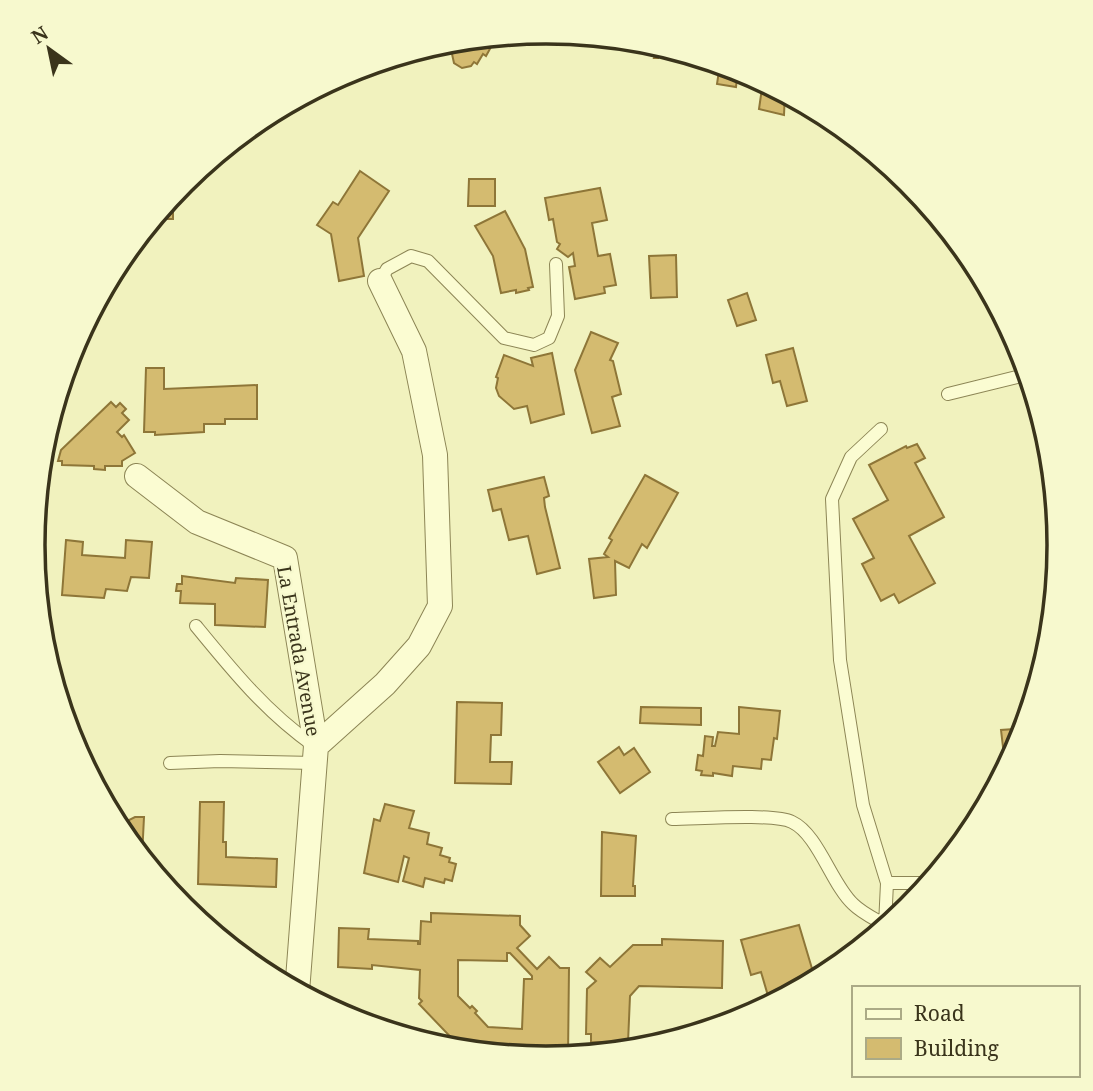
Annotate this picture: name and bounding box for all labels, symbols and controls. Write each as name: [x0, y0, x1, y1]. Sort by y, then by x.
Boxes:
north arrow: [14, 14, 84, 84]
text: N: [26, 20, 53, 50]
street label: La Entrada Avenue: [271, 564, 327, 738]
legend: [852, 986, 1079, 1077]
text: Road: [914, 999, 965, 1027]
text: Building: [914, 1034, 999, 1062]

